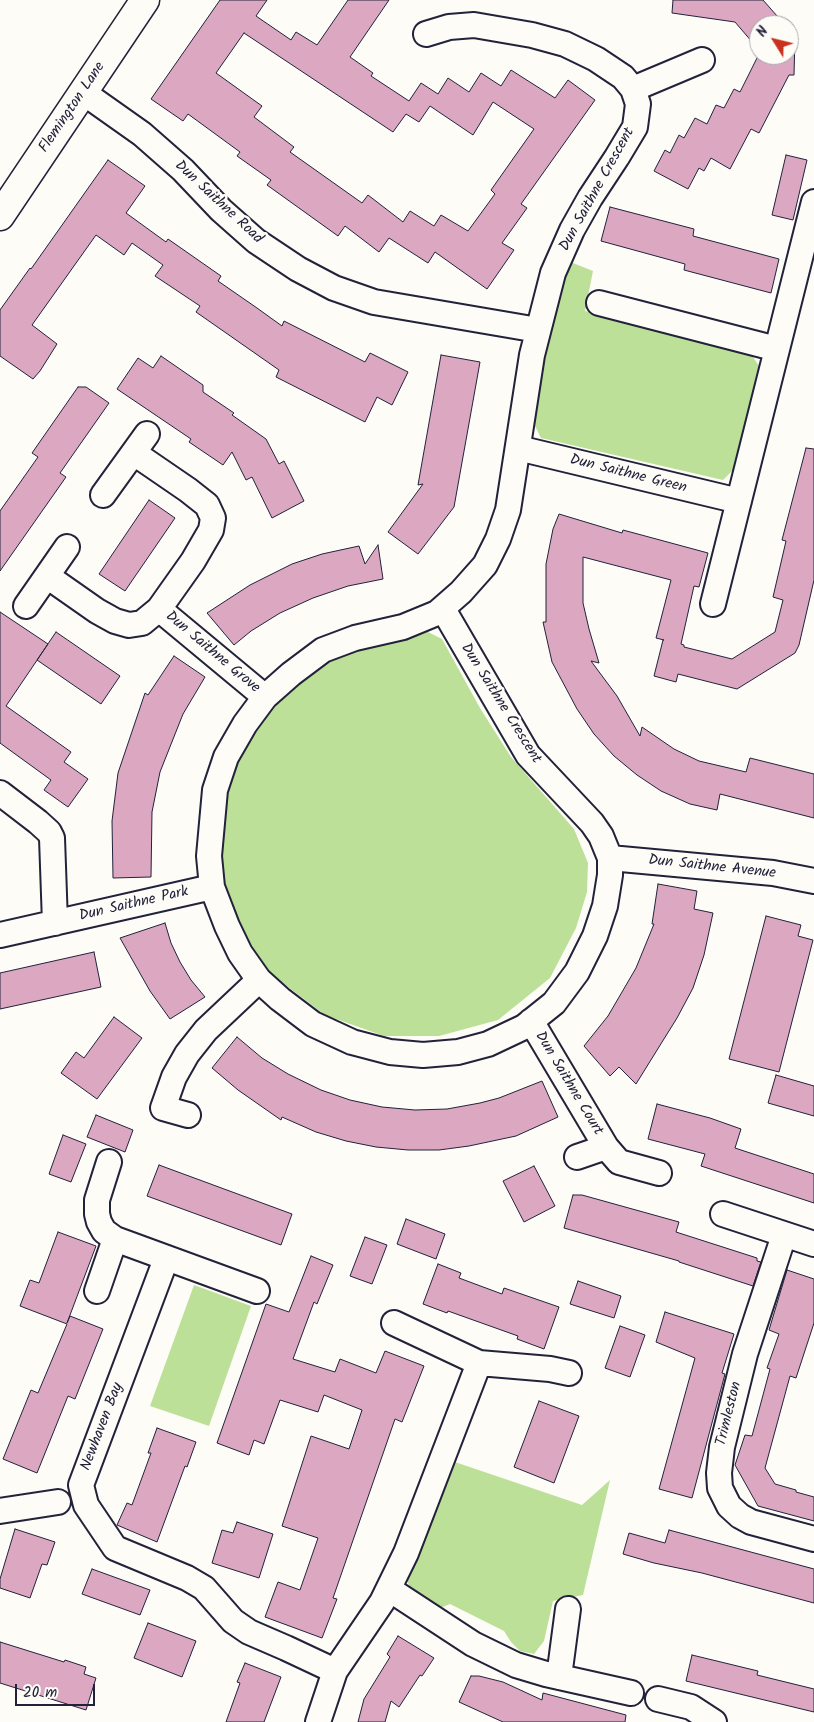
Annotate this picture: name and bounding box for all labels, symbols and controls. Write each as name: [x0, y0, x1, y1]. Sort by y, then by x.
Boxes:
north arrow: [749, 15, 799, 65]
text: N: [751, 22, 774, 42]
street label: Flemington Lane: [36, 59, 110, 157]
street label: Dun Saithne Crescent: [557, 125, 639, 255]
street label: Dun Saithne Road: [170, 157, 266, 249]
street label: Dun Saithne Green: [568, 452, 688, 498]
street label: Dun Saithne Grove: [161, 608, 263, 698]
street label: Dun Saithne Crescent: [456, 641, 544, 767]
street label: Dun Saithne Avenue: [647, 852, 777, 884]
street label: Dun Saithne Park: [78, 884, 190, 926]
street label: Dun Saithne Court: [530, 1029, 606, 1139]
street label: Newhaven Bay: [78, 1380, 128, 1474]
street label: Trimleston: [713, 1380, 747, 1448]
scale bar: [18, 1674, 98, 1706]
text: 20 m: [23, 1681, 57, 1705]

